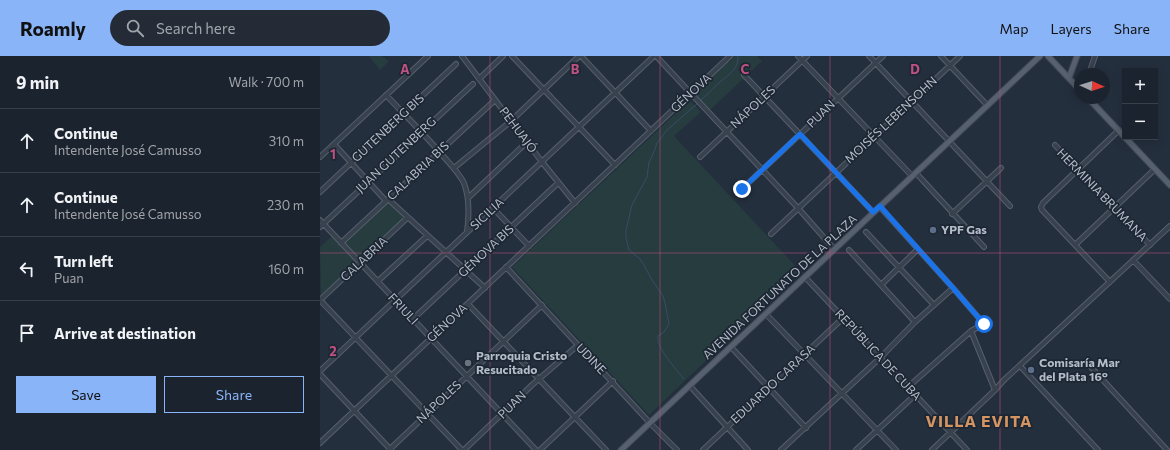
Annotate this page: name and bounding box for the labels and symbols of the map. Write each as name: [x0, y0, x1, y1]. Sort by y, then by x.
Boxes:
text: A: [400, 61, 410, 77]
text: B: [571, 61, 580, 77]
text: C: [741, 61, 750, 77]
text: D: [910, 61, 920, 77]
north arrow: [1074, 68, 1110, 104]
street label: GÉNOVA: [667, 70, 713, 114]
street label: MOISÉS LEBENSOHN: [841, 73, 939, 166]
street label: NÁPOLES: [727, 82, 777, 130]
street label: GUTENBERG BIS: [348, 90, 426, 164]
street label: PUAN: [803, 97, 837, 130]
street label: PEHUAJÓ: [496, 104, 541, 156]
street label: JUAN GUTENBERG: [352, 114, 439, 196]
street label: CALABRIA BIS: [383, 138, 451, 203]
street label: HERMINIA BRUMANA: [1055, 145, 1151, 244]
text: 1: [330, 146, 336, 162]
route end: [733, 180, 751, 198]
street label: SICILIA: [467, 194, 506, 232]
street label: AVENIDA FORTUNATO DE LA PLAZA: [699, 211, 859, 361]
street label: GÉNOVA BIS: [455, 221, 516, 279]
place label: YPF Gas: [941, 222, 987, 236]
marker: YPF Gas: [928, 225, 938, 235]
street label: CALABRIA: [337, 233, 390, 284]
street label: FRIULI: [386, 290, 422, 327]
street label: GÉNOVA: [423, 300, 469, 344]
street label: REPÚBLICA DE CUBA: [833, 306, 925, 403]
route start: [975, 315, 993, 333]
street label: UDINE: [574, 340, 610, 377]
street label: EDUARDO CARASA: [727, 341, 817, 426]
text: 2: [329, 343, 337, 359]
place label: Parroquia Cristo Resucitado: [476, 348, 567, 376]
place label: Comisaría Mar del Plata 16°: [1039, 355, 1120, 383]
marker: Parroquia Cristo Resucitado: [463, 358, 473, 368]
marker: Comisaría Mar del Plata 16°: [1026, 365, 1036, 375]
street label: NÁPOLES: [413, 377, 463, 425]
street label: PUAN: [494, 388, 528, 421]
district label: VILLA EVITA: [926, 411, 1032, 430]

